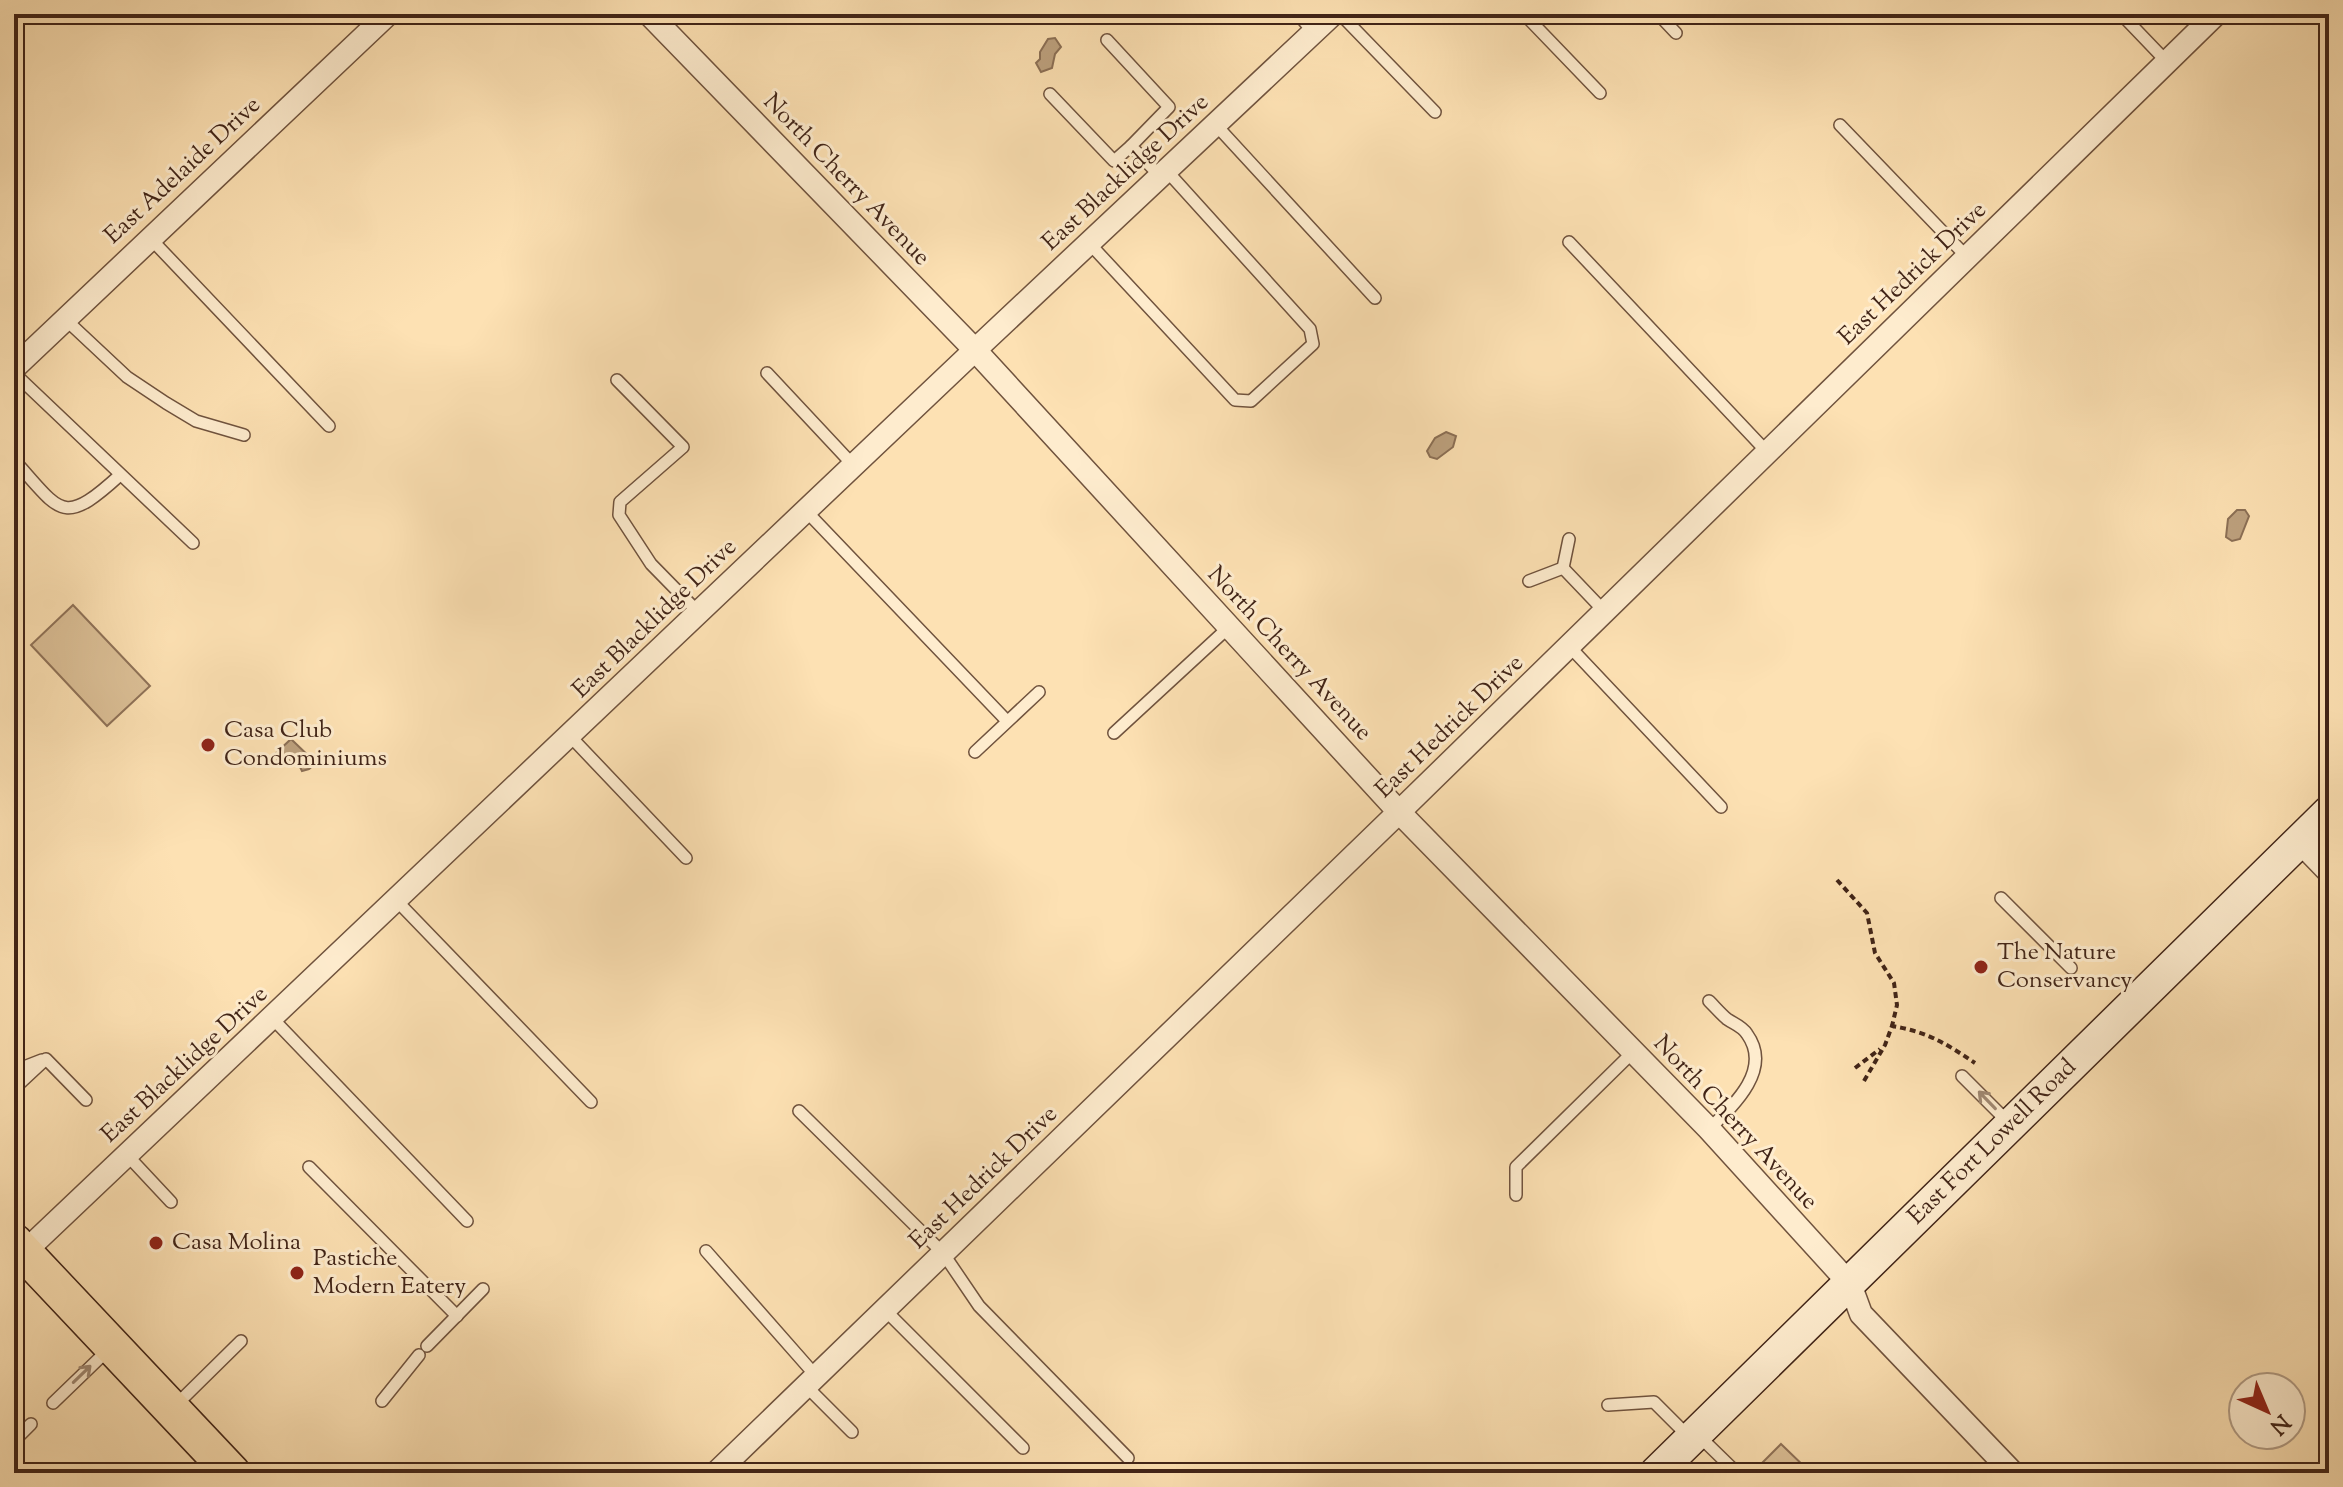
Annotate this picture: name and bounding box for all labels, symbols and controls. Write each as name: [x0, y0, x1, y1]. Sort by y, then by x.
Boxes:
street label: North Cherry Avenue: [755, 86, 937, 274]
street label: East Blacklidge Drive: [1035, 87, 1217, 259]
street label: East Adelaide Drive: [97, 89, 269, 253]
street label: East Hedrick Drive: [1831, 194, 1995, 354]
street label: East Blacklidge Drive: [565, 531, 745, 707]
street label: North Cherry Avenue: [1199, 559, 1379, 749]
street label: East Hedrick Drive: [1368, 647, 1532, 807]
place label: Casa Club Condominiums: [224, 714, 387, 776]
marker: Casa Club Condominiums: [199, 736, 217, 754]
place label: The Nature Conservancy: [1997, 936, 2132, 998]
marker: The Nature Conservancy: [1972, 958, 1990, 976]
street label: East Blacklidge Drive: [94, 979, 276, 1151]
street label: North Cherry Avenue: [1645, 1028, 1825, 1218]
street label: East Fort Lowell Road: [1901, 1051, 2085, 1233]
one-way arrow: [1978, 1091, 1997, 1110]
street label: East Hedrick Drive: [902, 1098, 1066, 1258]
place label: Casa Molina: [172, 1226, 301, 1260]
marker: Casa Molina: [147, 1234, 165, 1252]
place label: Pastiche Modern Eatery: [313, 1242, 466, 1304]
marker: Pastiche Modern Eatery: [288, 1264, 306, 1282]
one-way arrow: [72, 1365, 92, 1384]
north arrow: [2227, 1371, 2307, 1451]
text: N: [2261, 1406, 2296, 1441]

